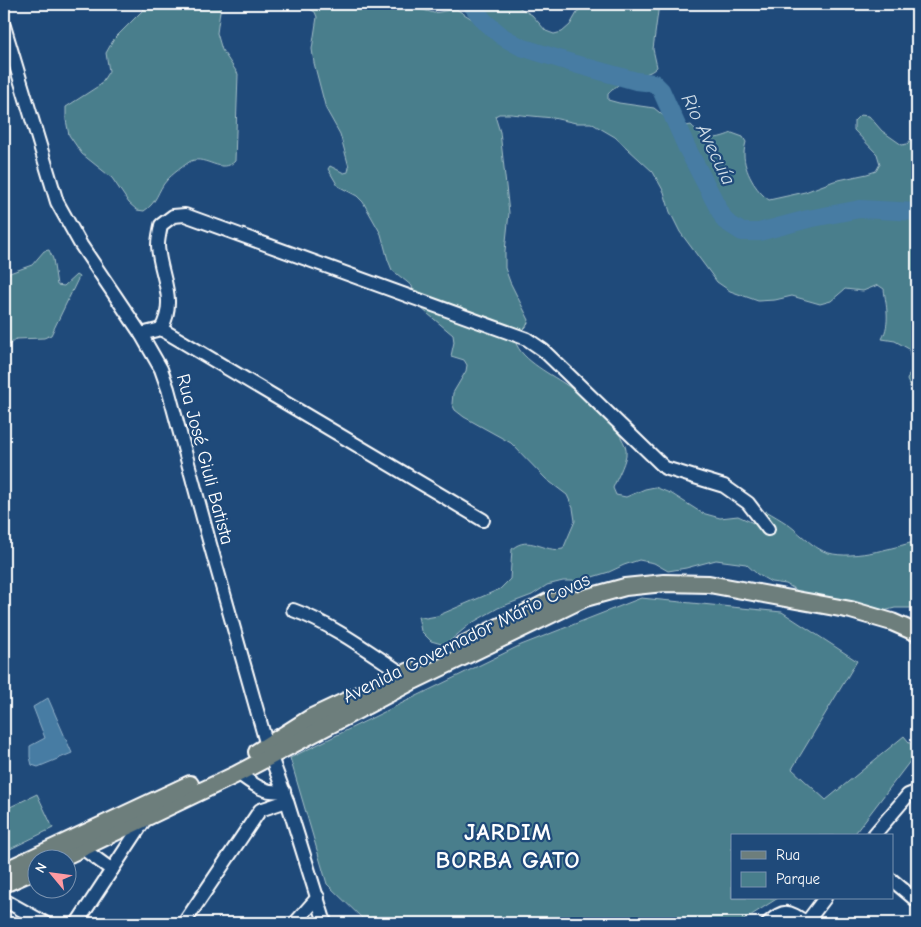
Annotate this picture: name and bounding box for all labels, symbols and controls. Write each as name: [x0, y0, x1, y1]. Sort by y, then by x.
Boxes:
water label: Rio Avecuía: [677, 90, 741, 189]
street label: Rua José Giuli Batista: [172, 371, 238, 547]
street label: Avenida Governador Mário Covas: [339, 568, 594, 707]
district label: JARDIM BORBA GATO: [436, 818, 581, 874]
legend: [731, 834, 894, 900]
text: Rua: [776, 846, 800, 864]
north arrow: [28, 850, 78, 900]
text: N: [31, 860, 51, 876]
text: Parque: [776, 870, 821, 888]

